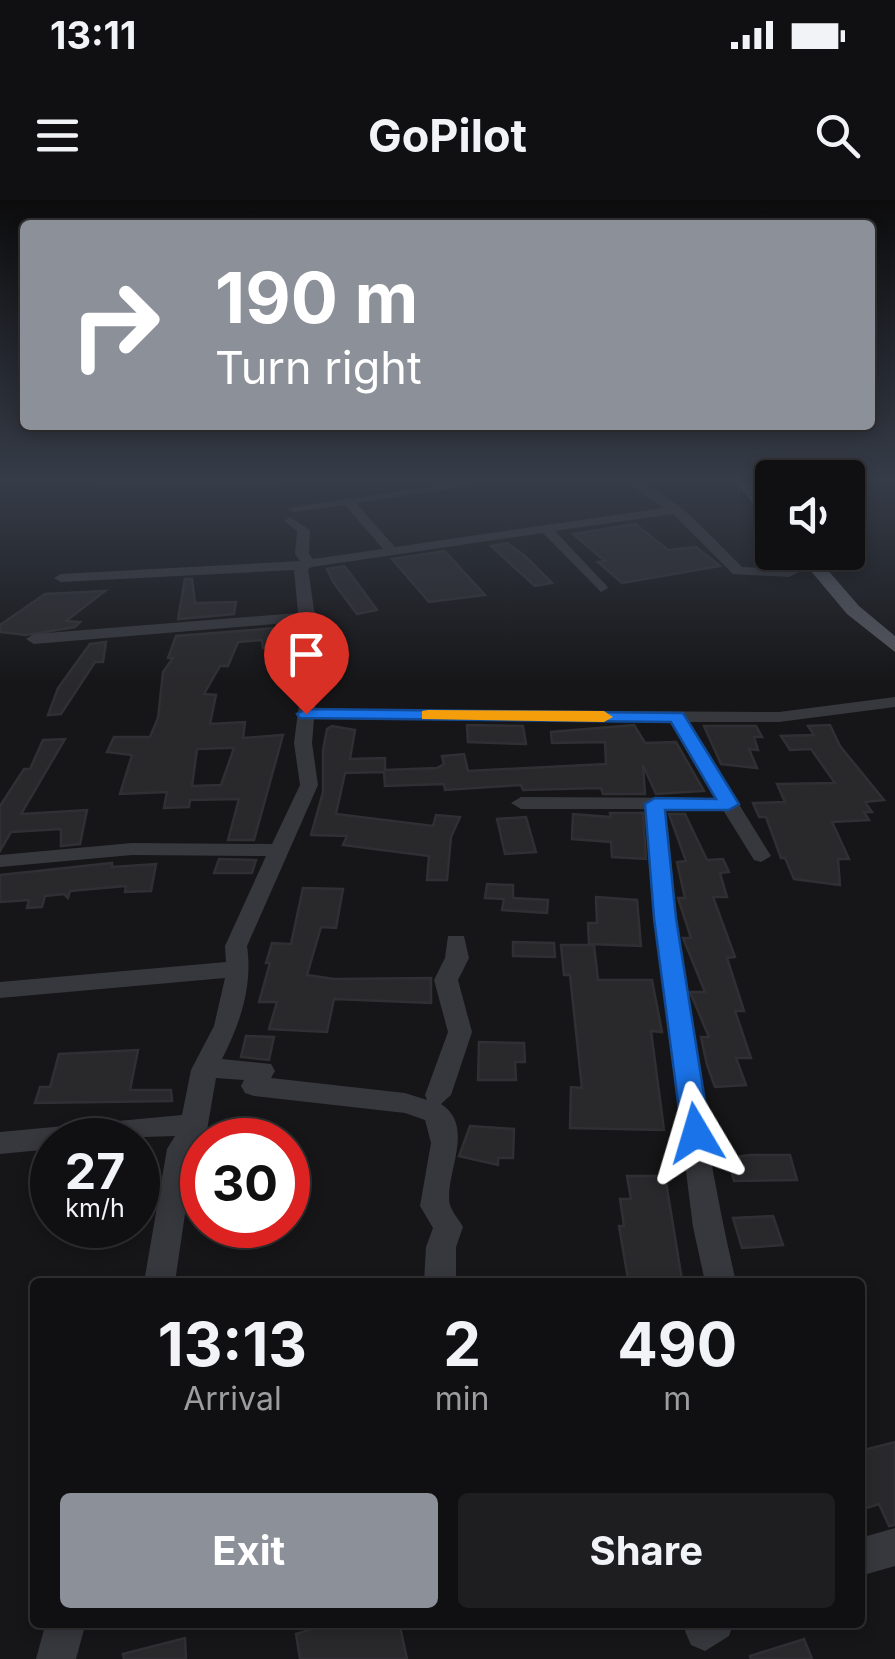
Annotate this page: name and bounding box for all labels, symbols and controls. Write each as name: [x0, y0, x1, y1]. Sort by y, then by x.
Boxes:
text: 13:11: [50, 12, 136, 58]
icon: menu: [30, 108, 85, 163]
text: GoPilot: [368, 108, 527, 163]
icon: search: [810, 108, 865, 163]
text: 190 m: [215, 255, 418, 340]
icon: right: [50, 260, 180, 390]
text: Turn right: [215, 340, 422, 395]
map controls: [755, 460, 865, 570]
button: sound: [755, 460, 865, 570]
pin: [264, 612, 349, 715]
icon: arrive: [279, 627, 334, 682]
position arrow: [644, 1081, 748, 1185]
speed limit sign: 30: [180, 1118, 310, 1248]
text: 27: [65, 1141, 125, 1201]
text: km/h: [65, 1193, 125, 1223]
text: 13:13: [158, 1308, 307, 1380]
text: 2: [443, 1308, 481, 1380]
text: 490: [617, 1308, 737, 1380]
text: Arrival: [183, 1379, 282, 1418]
text: min: [435, 1379, 489, 1418]
text: m: [663, 1379, 691, 1418]
button: Exit: [60, 1493, 438, 1608]
button: Share: [458, 1493, 835, 1608]

